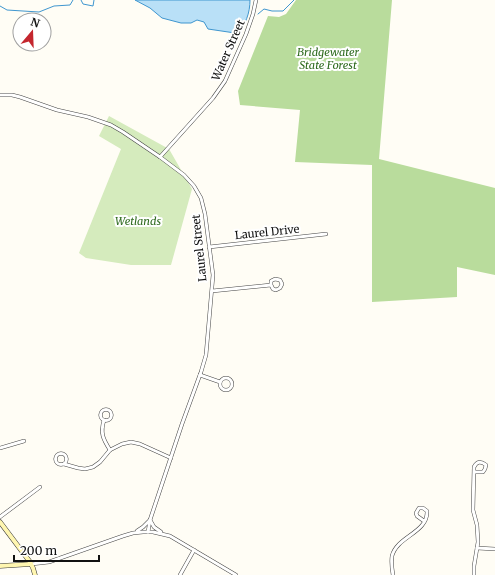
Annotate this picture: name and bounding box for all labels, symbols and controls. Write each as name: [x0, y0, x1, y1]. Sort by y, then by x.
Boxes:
north arrow: [12, 12, 52, 52]
text: N: [29, 15, 42, 31]
street label: Water Street: [208, 17, 248, 84]
park label: Bridgewater State Forest: [297, 45, 359, 72]
street label: Laurel Street: [188, 213, 209, 282]
park label: Wetlands: [115, 214, 161, 228]
street label: Laurel Drive: [234, 222, 300, 242]
scale bar: [14, 537, 99, 563]
text: 200 m: [20, 543, 57, 558]

